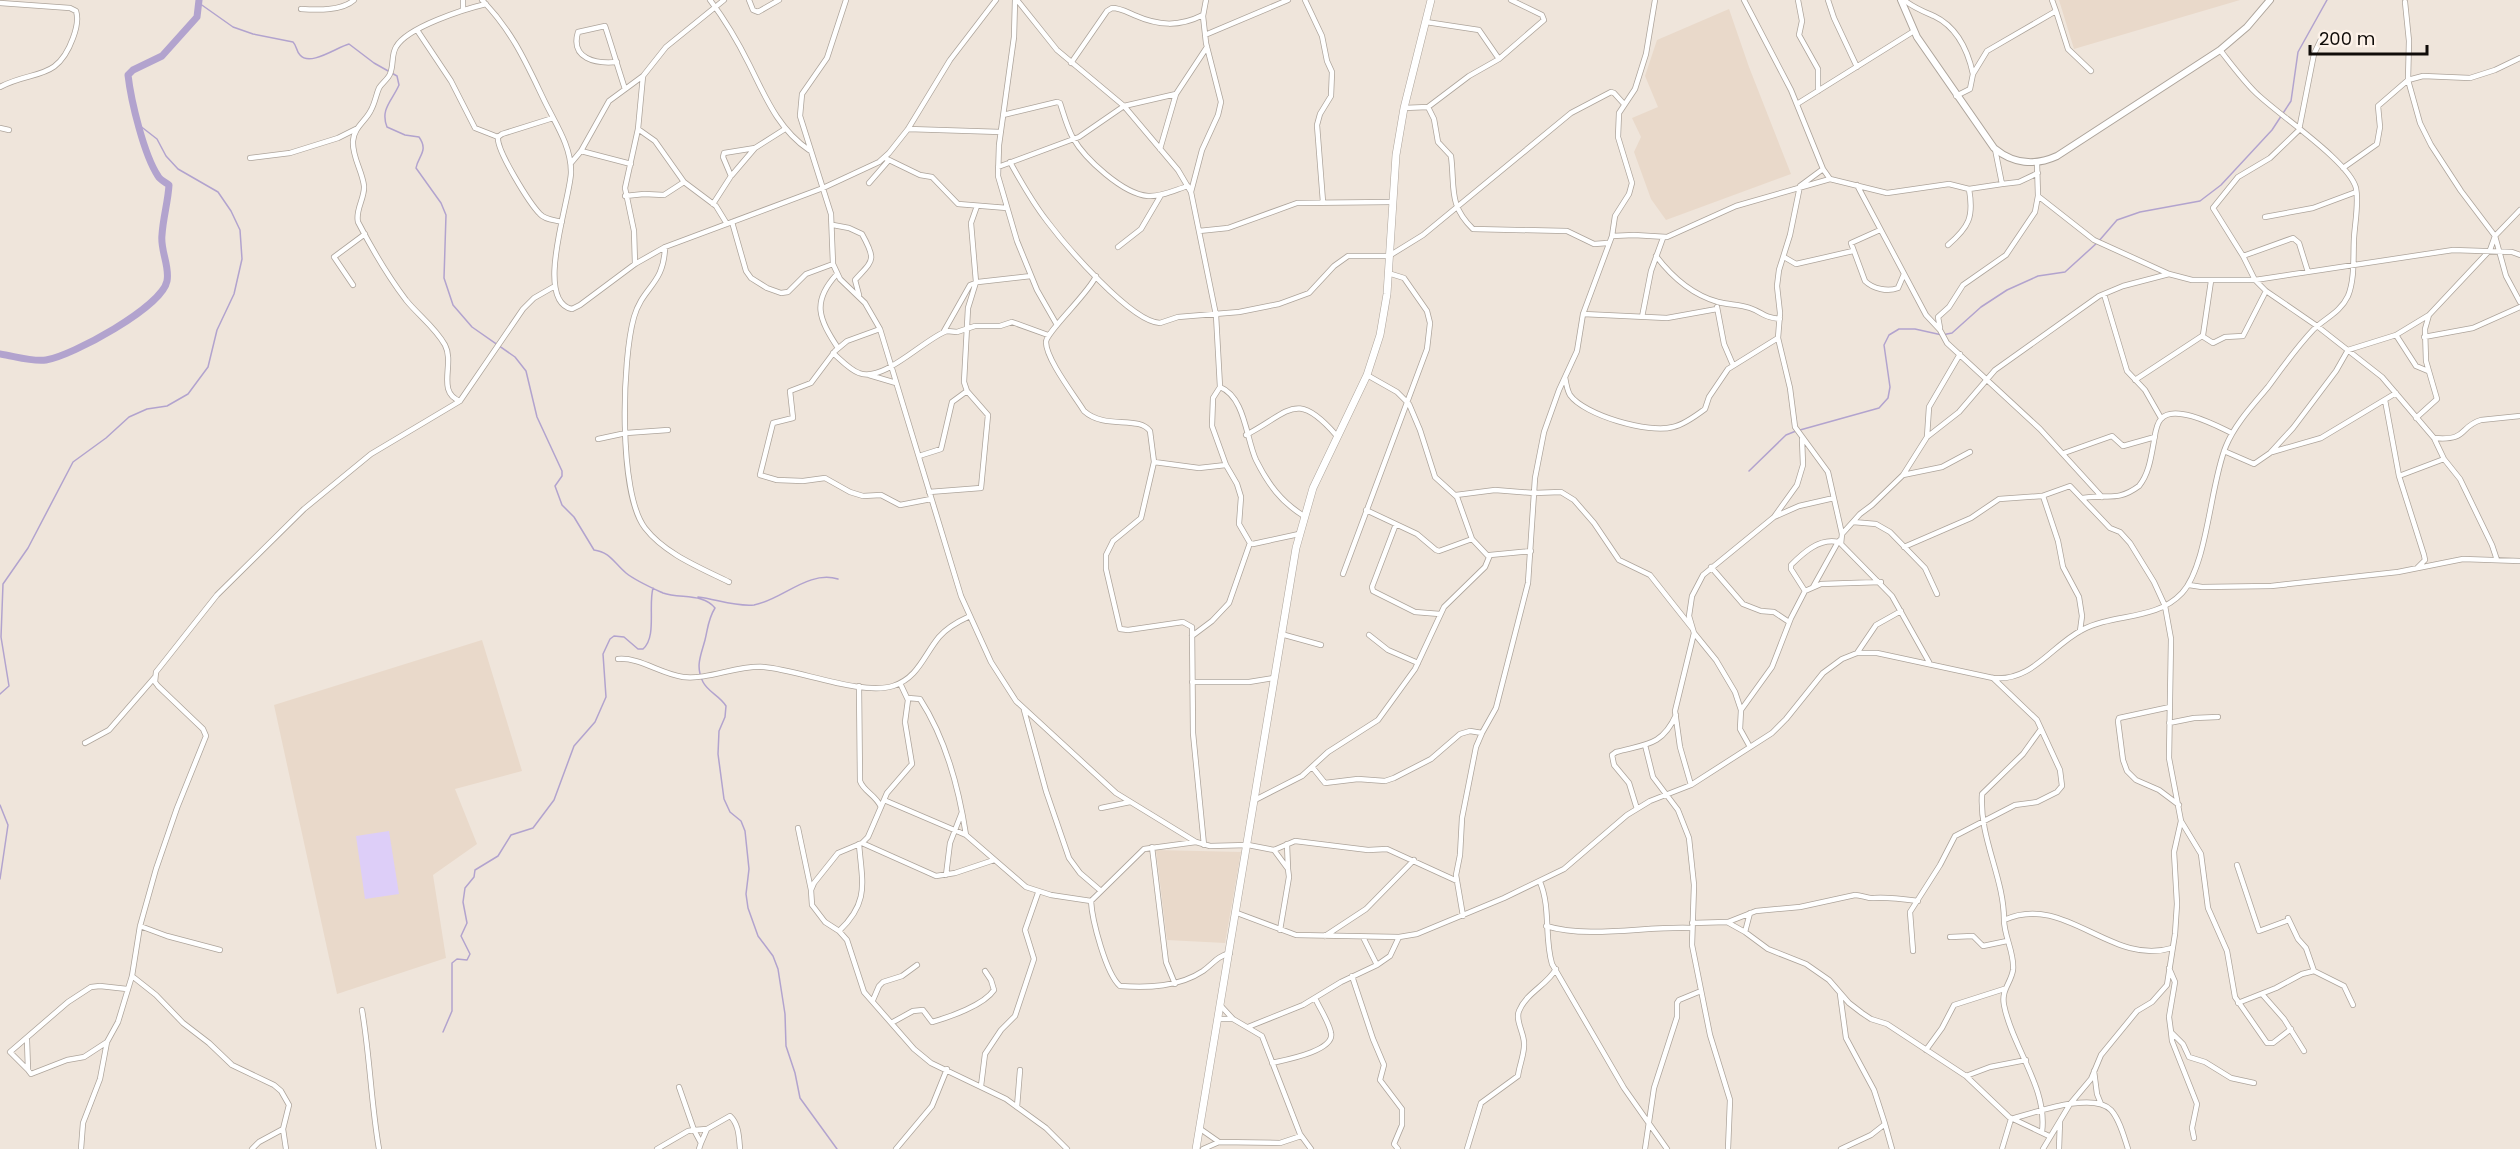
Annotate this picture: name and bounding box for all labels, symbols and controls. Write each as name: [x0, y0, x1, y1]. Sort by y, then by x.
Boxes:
scale bar: [2310, 18, 2427, 56]
text: 200 m: [2319, 26, 2375, 51]

